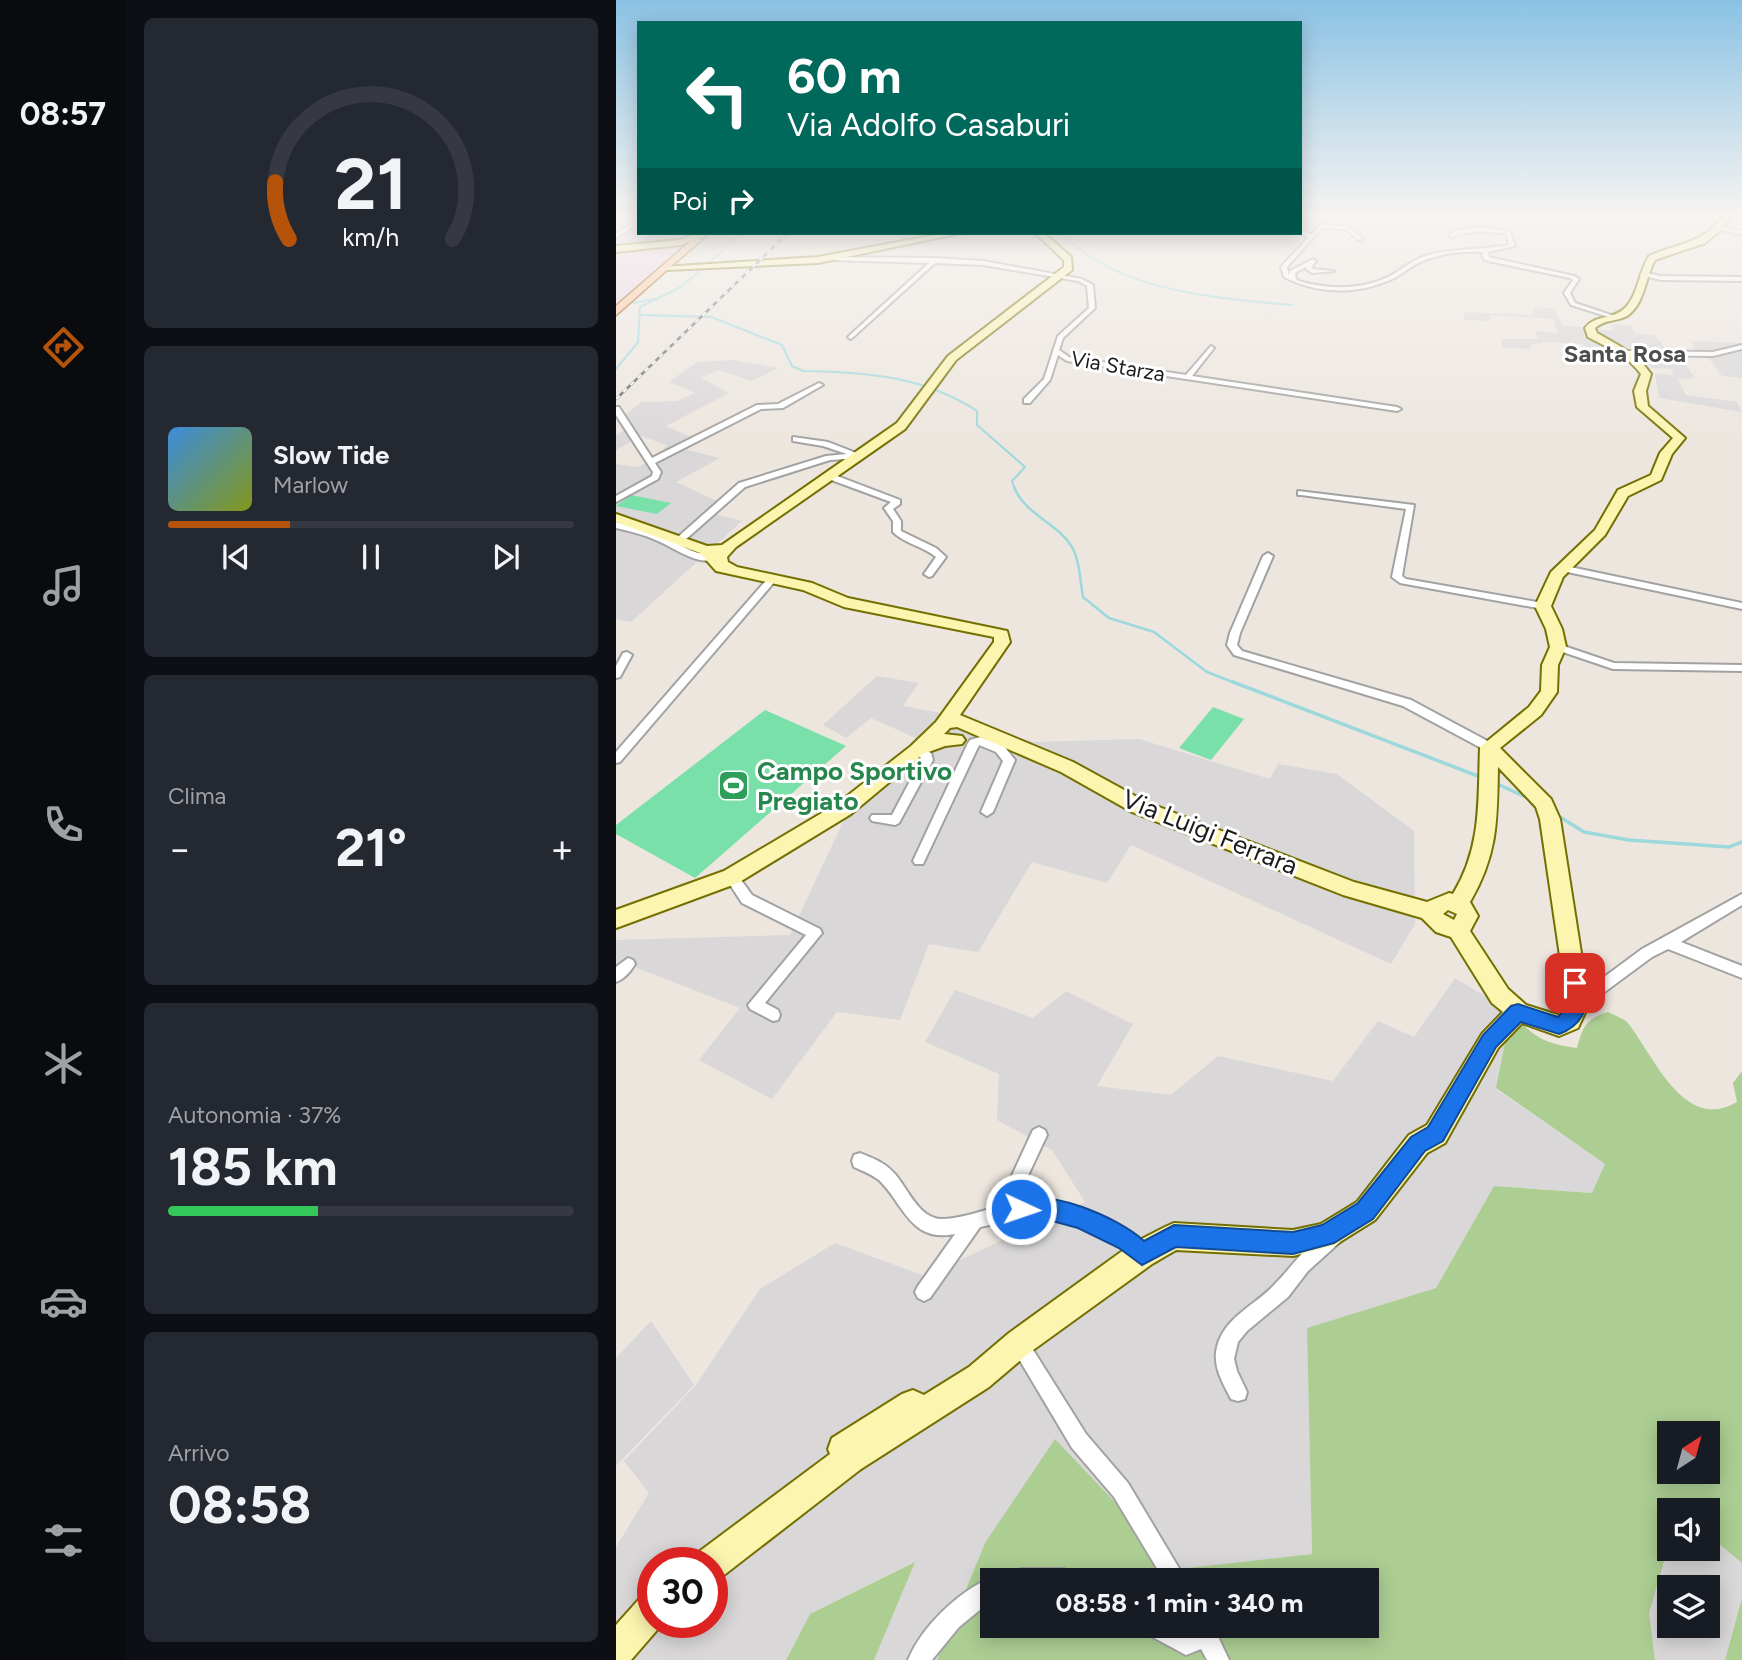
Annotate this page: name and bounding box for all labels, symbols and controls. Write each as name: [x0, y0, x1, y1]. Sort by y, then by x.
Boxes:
text: 60 m: [787, 46, 902, 105]
icon: left: [672, 49, 763, 140]
text: 08:57: [20, 95, 106, 133]
text: Via Adolfo Casaburi: [787, 106, 1070, 144]
text: 21: [335, 141, 407, 228]
icon: right: [722, 182, 760, 220]
text: Poi: [672, 185, 708, 217]
text: km/h: [342, 222, 400, 252]
icon: directions: [39, 323, 88, 372]
district label: Santa Rosa: [1564, 339, 1686, 368]
street label: Via Starza: [1069, 345, 1167, 387]
text: Slow Tide: [273, 439, 389, 471]
text: Marlow: [273, 471, 348, 499]
icon: previous: [217, 538, 255, 576]
icon: pause: [352, 538, 390, 576]
icon: next: [487, 538, 525, 576]
icon: music: [39, 561, 88, 610]
place label: Campo Sportivo Pregiato: [757, 755, 952, 817]
sports icon: Campo Sportivo Pregiato: [717, 769, 751, 803]
text: Clima: [168, 782, 226, 810]
street label: Via Luigi Ferrara: [1118, 782, 1302, 882]
icon: phone: [39, 800, 88, 849]
text: 21°: [335, 817, 407, 879]
text: −: [168, 826, 192, 872]
text: +: [550, 826, 574, 872]
pin: [1545, 953, 1605, 1013]
icon: arrive: [1556, 964, 1594, 1002]
icon: climate: [39, 1039, 88, 1088]
text: Autonomia · 37%: [168, 1101, 341, 1129]
text: 185 km: [168, 1136, 338, 1198]
position arrow: [984, 1172, 1058, 1246]
icon: car: [39, 1277, 88, 1326]
north arrow: [1657, 1421, 1720, 1484]
map controls: [1657, 1421, 1720, 1638]
text: Arrivo: [168, 1439, 230, 1467]
text: 08:58: [168, 1474, 311, 1536]
button: sound: [1657, 1498, 1720, 1561]
icon: filters: [39, 1516, 88, 1565]
speed limit sign: 30: [637, 1547, 728, 1638]
button: layers: [1657, 1575, 1720, 1638]
text: 08:58 · 1 min · 340 m: [1056, 1587, 1303, 1619]

